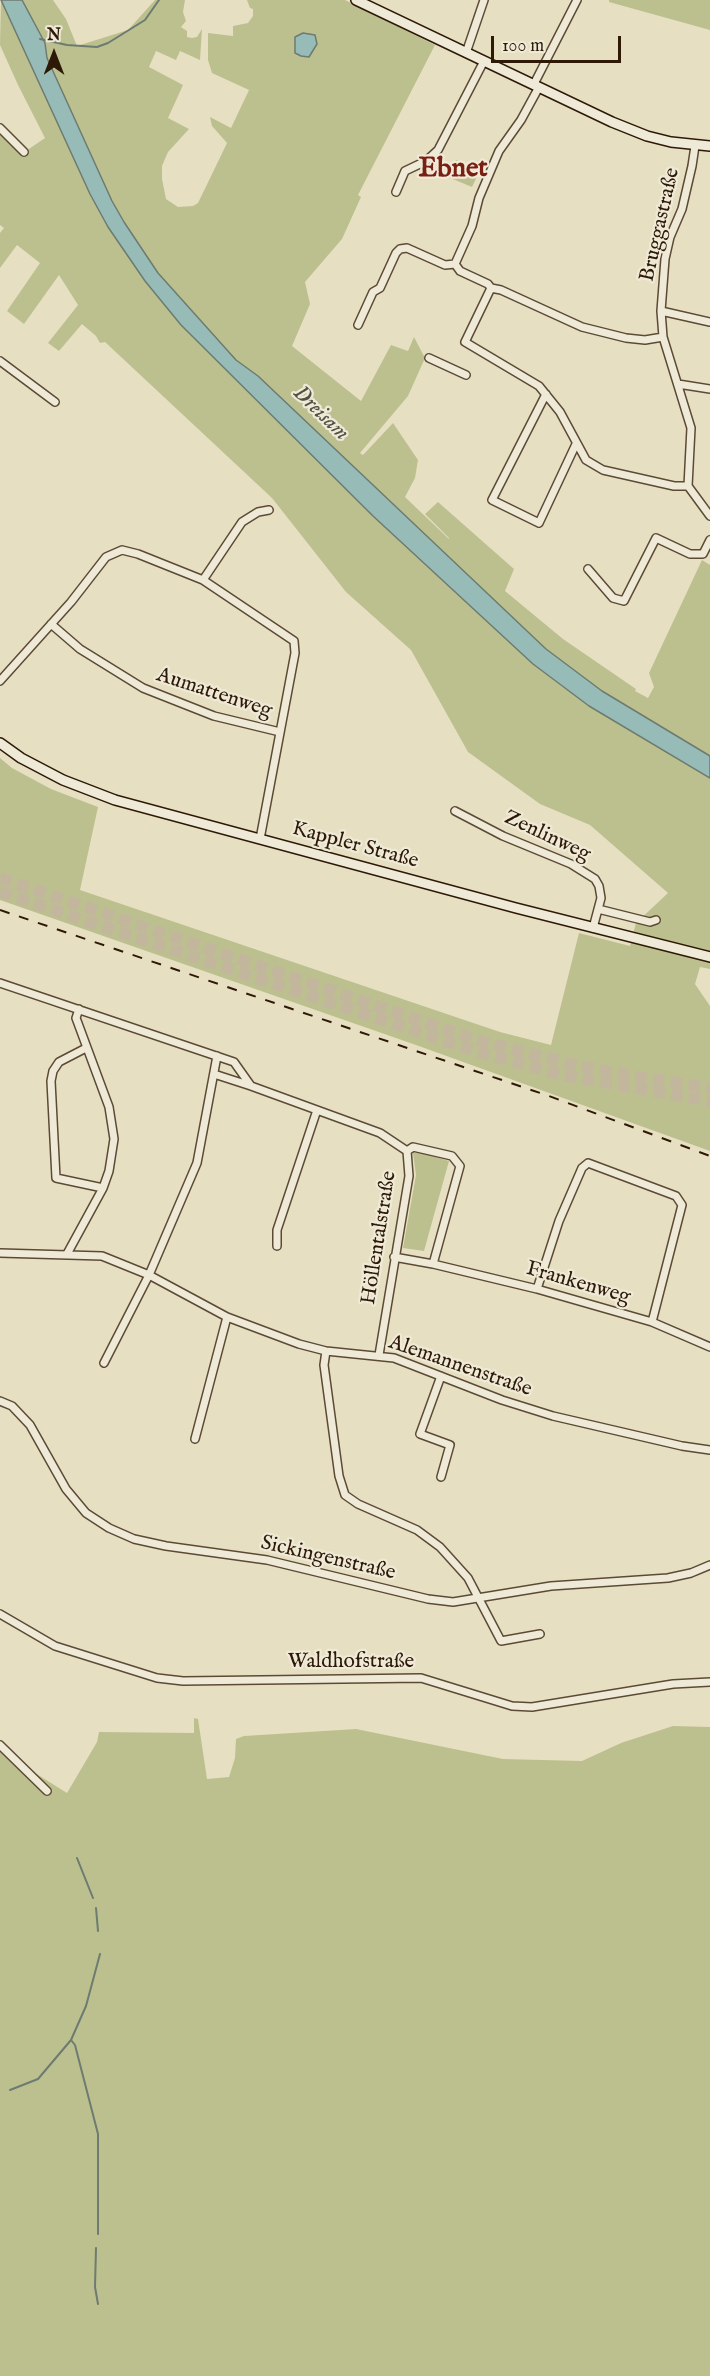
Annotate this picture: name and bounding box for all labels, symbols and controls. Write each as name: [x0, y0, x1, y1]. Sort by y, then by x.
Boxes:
north arrow: [24, 24, 84, 84]
scale bar: [494, 24, 624, 62]
text: N: [47, 26, 61, 46]
text: 100 m: [502, 35, 544, 58]
district label: Ebnet: [418, 154, 488, 186]
street label: Bruggastraße: [636, 166, 686, 284]
water label: Dreisam: [286, 381, 354, 447]
street label: Aumattenweg: [153, 663, 275, 725]
street label: Zenlinweg: [500, 806, 594, 868]
street label: Kappler Straße: [289, 817, 421, 875]
street label: Höllentalstraße: [357, 1169, 403, 1307]
street label: Frankenweg: [523, 1257, 633, 1311]
street label: Alemannenstraße: [385, 1331, 535, 1403]
street label: Sickingenstraße: [258, 1531, 398, 1587]
street label: Waldhofstraße: [288, 1650, 414, 1676]

